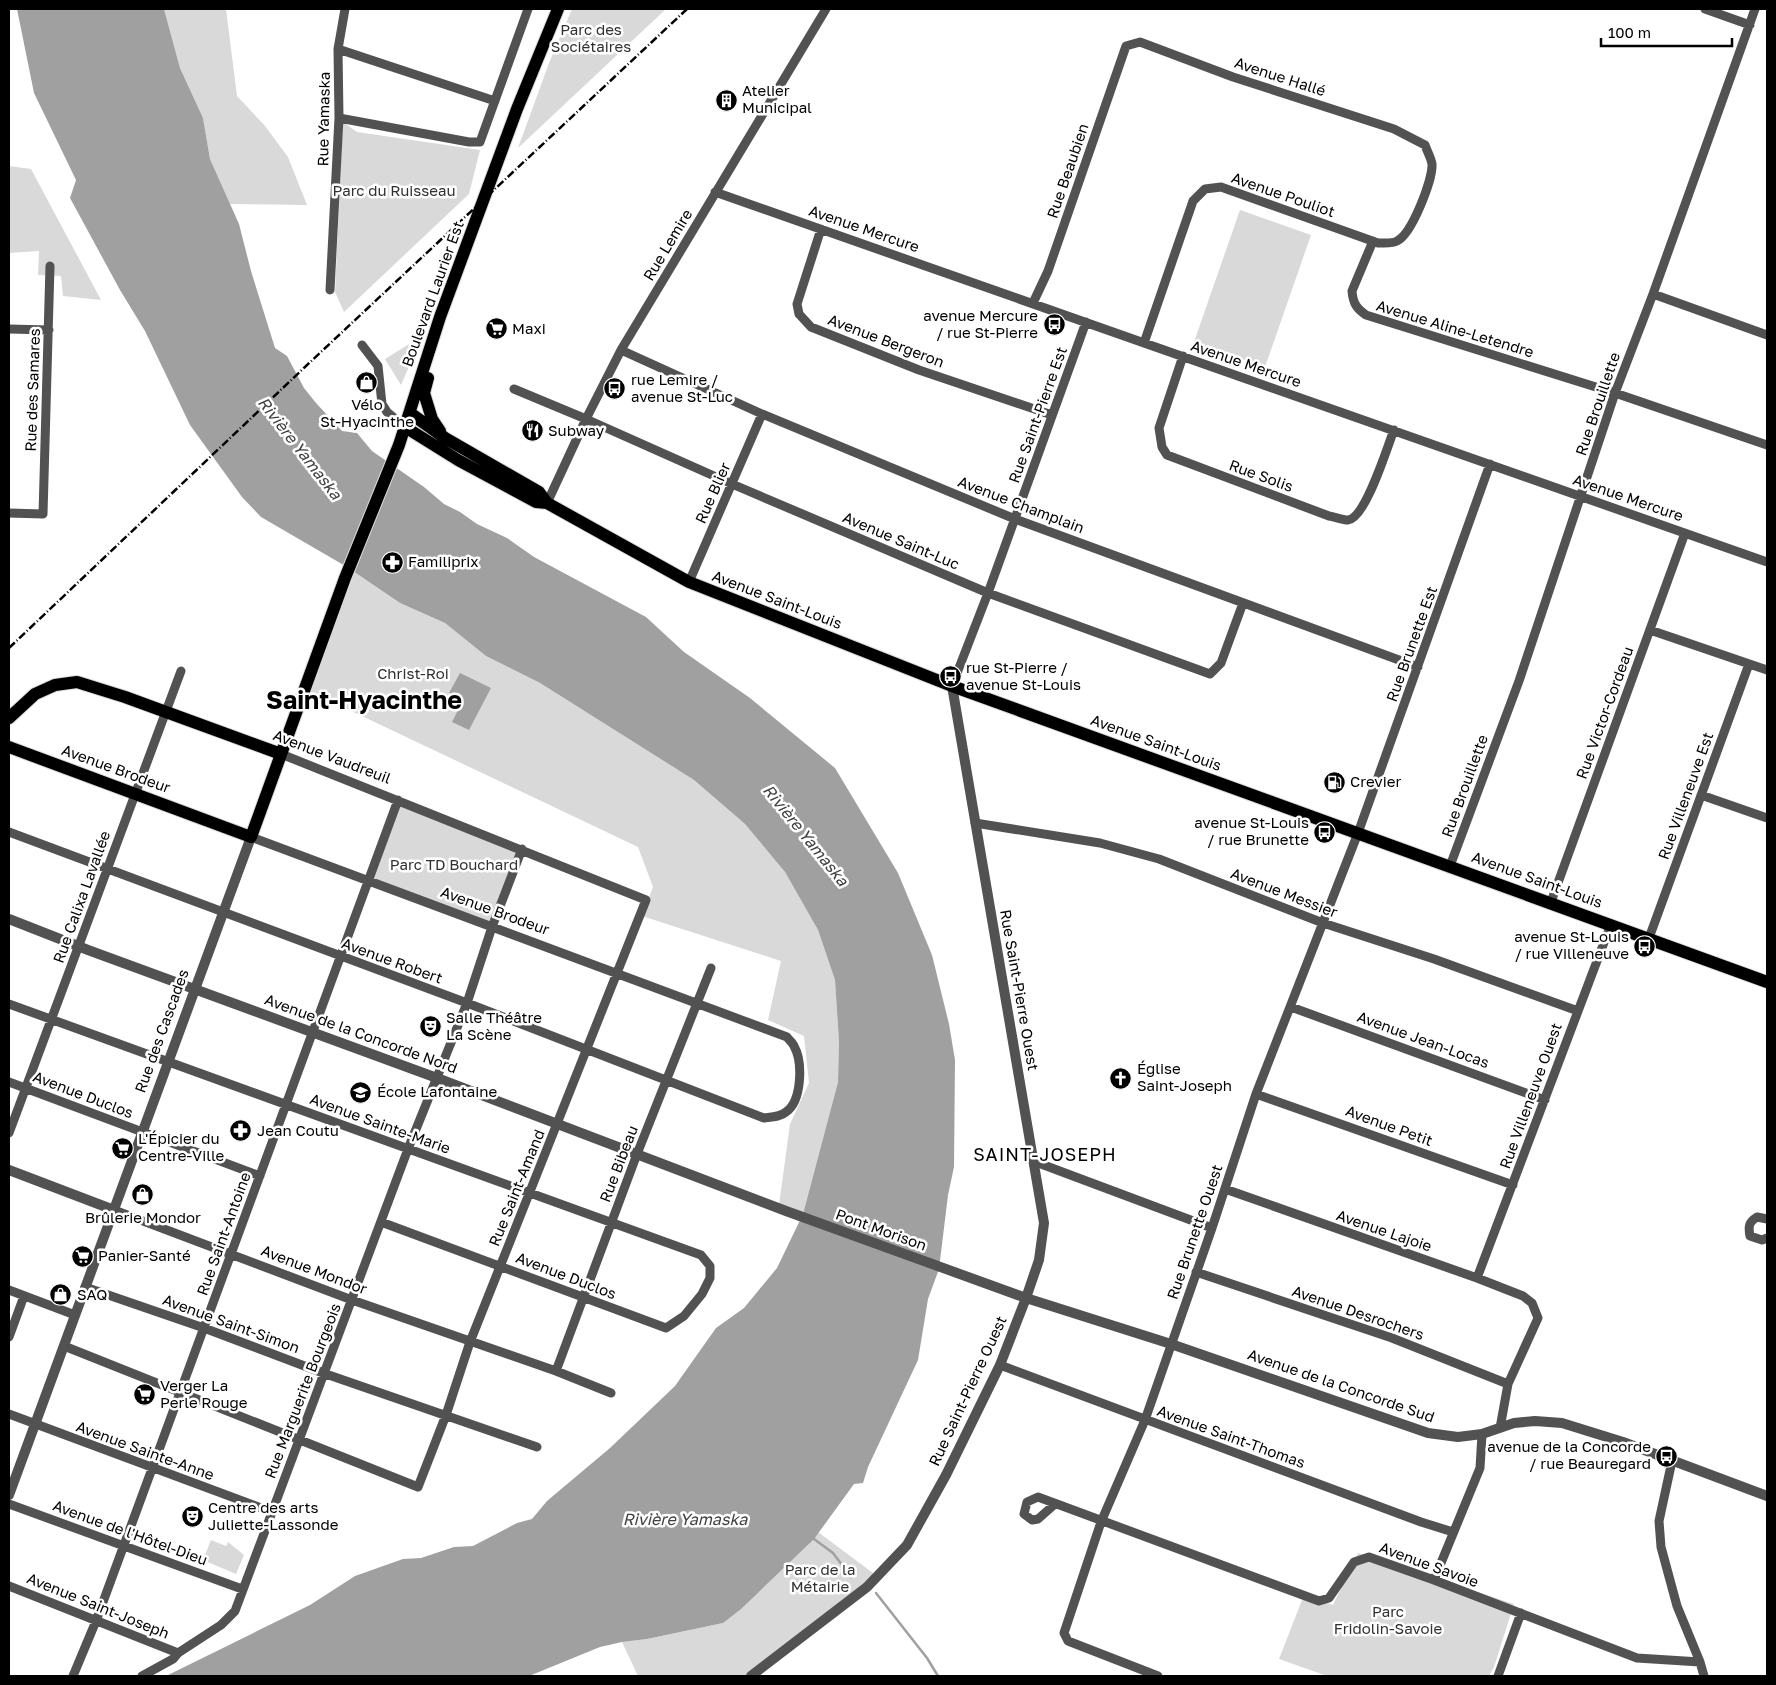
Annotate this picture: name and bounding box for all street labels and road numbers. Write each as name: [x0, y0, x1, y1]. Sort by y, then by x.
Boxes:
street label: Avenue Hallé: [1232, 53, 1328, 99]
street label: Rue Yamaska: [313, 71, 333, 167]
street label: Rue Beaubien: [1042, 121, 1092, 220]
street label: Avenue Pouliot: [1229, 168, 1337, 220]
street label: Avenue Mercure: [807, 201, 922, 255]
street label: Rue Lemire: [639, 205, 696, 284]
street label: Boulevard Laurier Est: [397, 218, 467, 369]
street label: Avenue Aline-Letendre: [1374, 296, 1536, 361]
street label: Avenue Bergeron: [826, 310, 947, 371]
street label: Rue des Samares: [21, 328, 43, 452]
street label: Avenue Mercure: [1189, 336, 1304, 390]
street label: Rue Saint-Pierre Est: [1004, 344, 1070, 485]
street label: Rue Brouillette: [1571, 349, 1623, 458]
street label: Rue Solis: [1227, 455, 1296, 495]
street label: Rue Blier: [691, 459, 734, 526]
street label: Avenue Mercure: [1571, 470, 1686, 524]
street label: Avenue Champlain: [956, 472, 1087, 536]
street label: Avenue Saint-Luc: [840, 507, 962, 573]
street label: Avenue Saint-Louis: [710, 566, 845, 632]
street label: Rue Brunette Est: [1382, 583, 1440, 704]
street label: Rue Victor-Cordeau: [1572, 644, 1636, 781]
street label: Avenue Saint-Louis: [1089, 710, 1224, 774]
street label: Avenue Vaudreuil: [271, 725, 394, 787]
street label: Rue Villeneuve Est: [1654, 729, 1716, 862]
street label: Rue Brouillette: [1437, 732, 1491, 839]
street label: Avenue Brodeur: [60, 740, 173, 796]
street label: Rue Calixa Lavallée: [49, 828, 113, 965]
street label: Avenue Saint-Louis: [1470, 847, 1605, 911]
street label: Avenue Messier: [1228, 863, 1340, 921]
street label: Avenue Brodeur: [439, 882, 552, 938]
street label: Rue Saint-Pierre Ouest: [997, 908, 1043, 1072]
street label: Avenue Robert: [340, 934, 445, 987]
street label: Rue des Cascades: [130, 966, 192, 1095]
street label: Avenue de la Concorde Nord: [263, 990, 460, 1076]
street label: Avenue Jean-Locas: [1355, 1007, 1492, 1071]
street label: Rue Villeneuve Ouest: [1495, 1020, 1565, 1171]
street label: Avenue Duclos: [31, 1067, 136, 1121]
street label: Avenue Sainte-Marie: [308, 1089, 453, 1157]
street label: Avenue Petit: [1343, 1101, 1435, 1149]
street label: Rue Bibeau: [595, 1123, 641, 1205]
street label: Rue Saint-Amand: [484, 1127, 548, 1249]
street label: Rue Brunette Ouest: [1163, 1162, 1226, 1301]
street label: Rue Saint-Antoine: [192, 1169, 254, 1298]
street label: Pont Morison: [833, 1204, 929, 1254]
street label: Avenue Lajoie: [1334, 1205, 1435, 1255]
street label: Avenue Mondor: [259, 1241, 370, 1298]
street label: Avenue Duclos: [514, 1248, 619, 1302]
street label: Avenue Desrochers: [1290, 1281, 1427, 1343]
street label: Avenue Saint-Simon: [160, 1290, 302, 1356]
street label: Rue Marguerite Bourgeois: [260, 1300, 344, 1481]
street label: Rue Saint-Pierre Ouest: [924, 1313, 1010, 1468]
street label: Avenue de la Concorde Sud: [1246, 1345, 1437, 1426]
street label: Avenue Saint-Thomas: [1155, 1401, 1308, 1471]
street label: Avenue Sainte-Anne: [74, 1417, 217, 1483]
street label: Avenue de l'Hôtel-Dieu: [51, 1496, 210, 1568]
street label: Avenue Savoie: [1377, 1538, 1482, 1590]
street label: Avenue Saint-Joseph: [25, 1568, 172, 1642]

